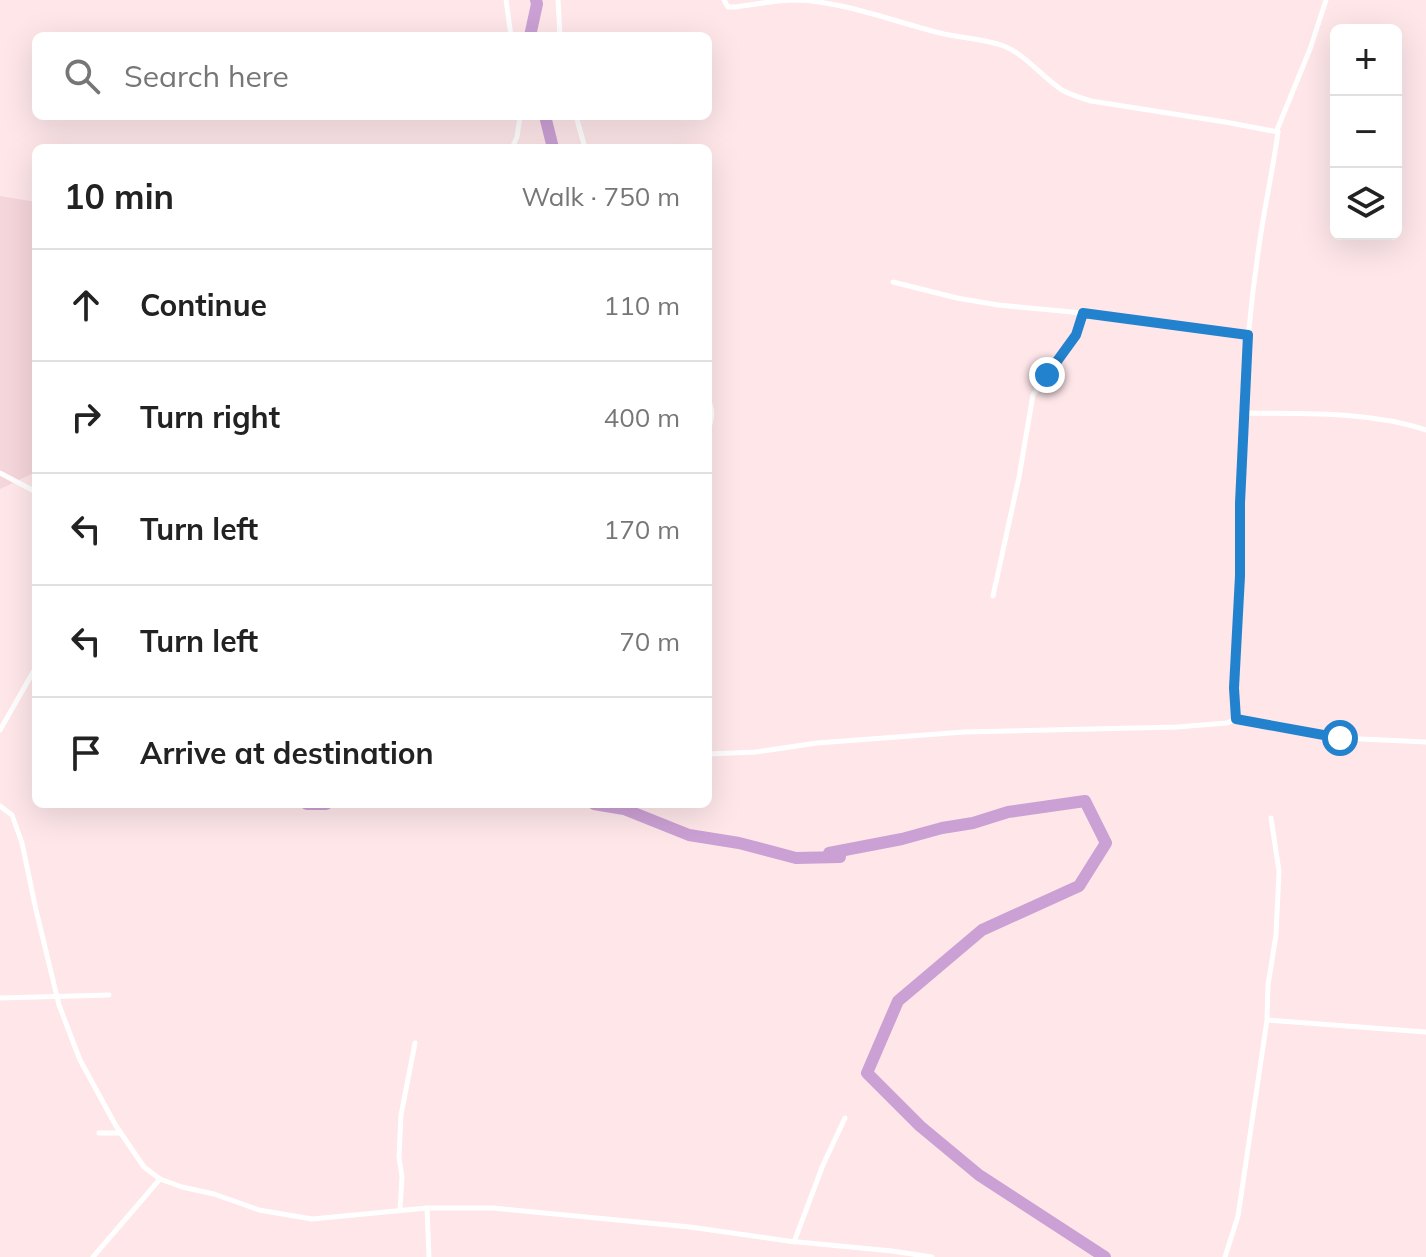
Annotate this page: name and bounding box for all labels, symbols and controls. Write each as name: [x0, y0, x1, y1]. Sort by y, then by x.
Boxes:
map controls: [1330, 24, 1402, 240]
button: +: [1330, 24, 1402, 96]
search box: [32, 32, 712, 120]
icon: search: [60, 54, 104, 98]
text: Search here: [124, 57, 289, 95]
button: −: [1330, 96, 1402, 168]
button: layers: [1330, 168, 1402, 240]
text: 10 min: [64, 175, 174, 218]
text: Walk · 750 m: [521, 180, 680, 213]
icon: ahead: [64, 283, 108, 327]
text: Continue: [140, 286, 267, 324]
text: 110 m: [604, 289, 680, 322]
route end: [1029, 357, 1065, 393]
icon: right: [64, 395, 108, 439]
text: Turn right: [140, 398, 280, 436]
text: 400 m: [604, 401, 680, 434]
icon: left: [64, 507, 108, 551]
text: Turn left: [140, 510, 258, 548]
text: 170 m: [604, 513, 680, 546]
icon: left: [64, 619, 108, 663]
text: Turn left: [140, 622, 258, 660]
text: 70 m: [619, 625, 680, 658]
route start: [1322, 720, 1358, 756]
icon: arrive: [64, 731, 108, 775]
text: Arrive at destination: [140, 734, 434, 772]

